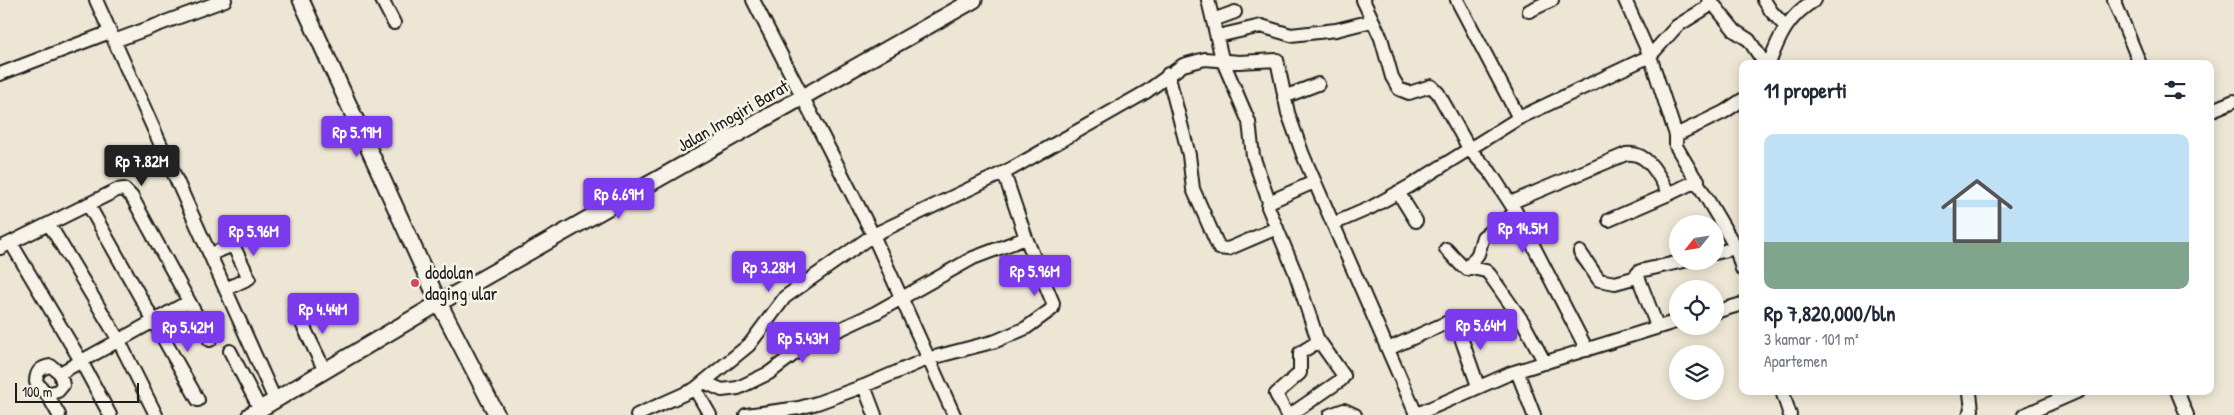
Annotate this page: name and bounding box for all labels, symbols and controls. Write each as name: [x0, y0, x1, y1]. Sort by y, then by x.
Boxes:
street label: Jalan Imogiri Barat: [672, 73, 794, 158]
text: 11 properti: [1764, 76, 1847, 105]
icon: filters: [2161, 76, 2189, 104]
pin: Rp 5.19M: [305, 116, 409, 158]
text: Rp 5.19M: [332, 121, 382, 143]
pin: Rp 7.82M: [90, 144, 194, 187]
text: Rp 7.82M: [115, 150, 169, 172]
icon: home: [1932, 166, 2022, 256]
pin: Rp 6.69M: [567, 178, 671, 220]
text: Rp 6.69M: [594, 183, 644, 205]
pin: Rp 14.5M: [1471, 212, 1575, 254]
pin: Rp 5.96M: [202, 214, 306, 257]
north arrow: [1669, 215, 1724, 270]
map controls: [1669, 215, 1724, 400]
text: Rp 14.5M: [1498, 217, 1548, 239]
text: Rp 5.96M: [229, 220, 279, 242]
pin: Rp 3.28M: [717, 250, 821, 293]
pin: Rp 5.96M: [983, 254, 1087, 297]
text: Rp 3.28M: [743, 256, 795, 278]
place label: dodolan daging ular: [425, 260, 497, 306]
text: Rp 5.96M: [1010, 260, 1060, 282]
marker: dodolan daging ular: [409, 277, 421, 289]
button: locate: [1669, 280, 1724, 335]
pin: Rp 4.44M: [271, 292, 375, 335]
text: Rp 4.44M: [299, 298, 347, 320]
text: Rp 7,820,000/bln: [1764, 299, 1895, 328]
pin: Rp 5.64M: [1429, 308, 1533, 351]
pin: Rp 5.42M: [136, 310, 240, 353]
text: Rp 5.64M: [1456, 314, 1506, 336]
text: Rp 5.42M: [163, 316, 214, 338]
pin: Rp 5.43M: [751, 322, 855, 364]
text: Rp 5.43M: [778, 327, 828, 349]
text: 3 kamar · 101 m²: [1764, 328, 1859, 350]
button: layers: [1669, 345, 1724, 400]
text: Apartemen: [1764, 350, 1827, 372]
scale bar: [15, 380, 139, 403]
text: 100 m: [22, 382, 52, 401]

